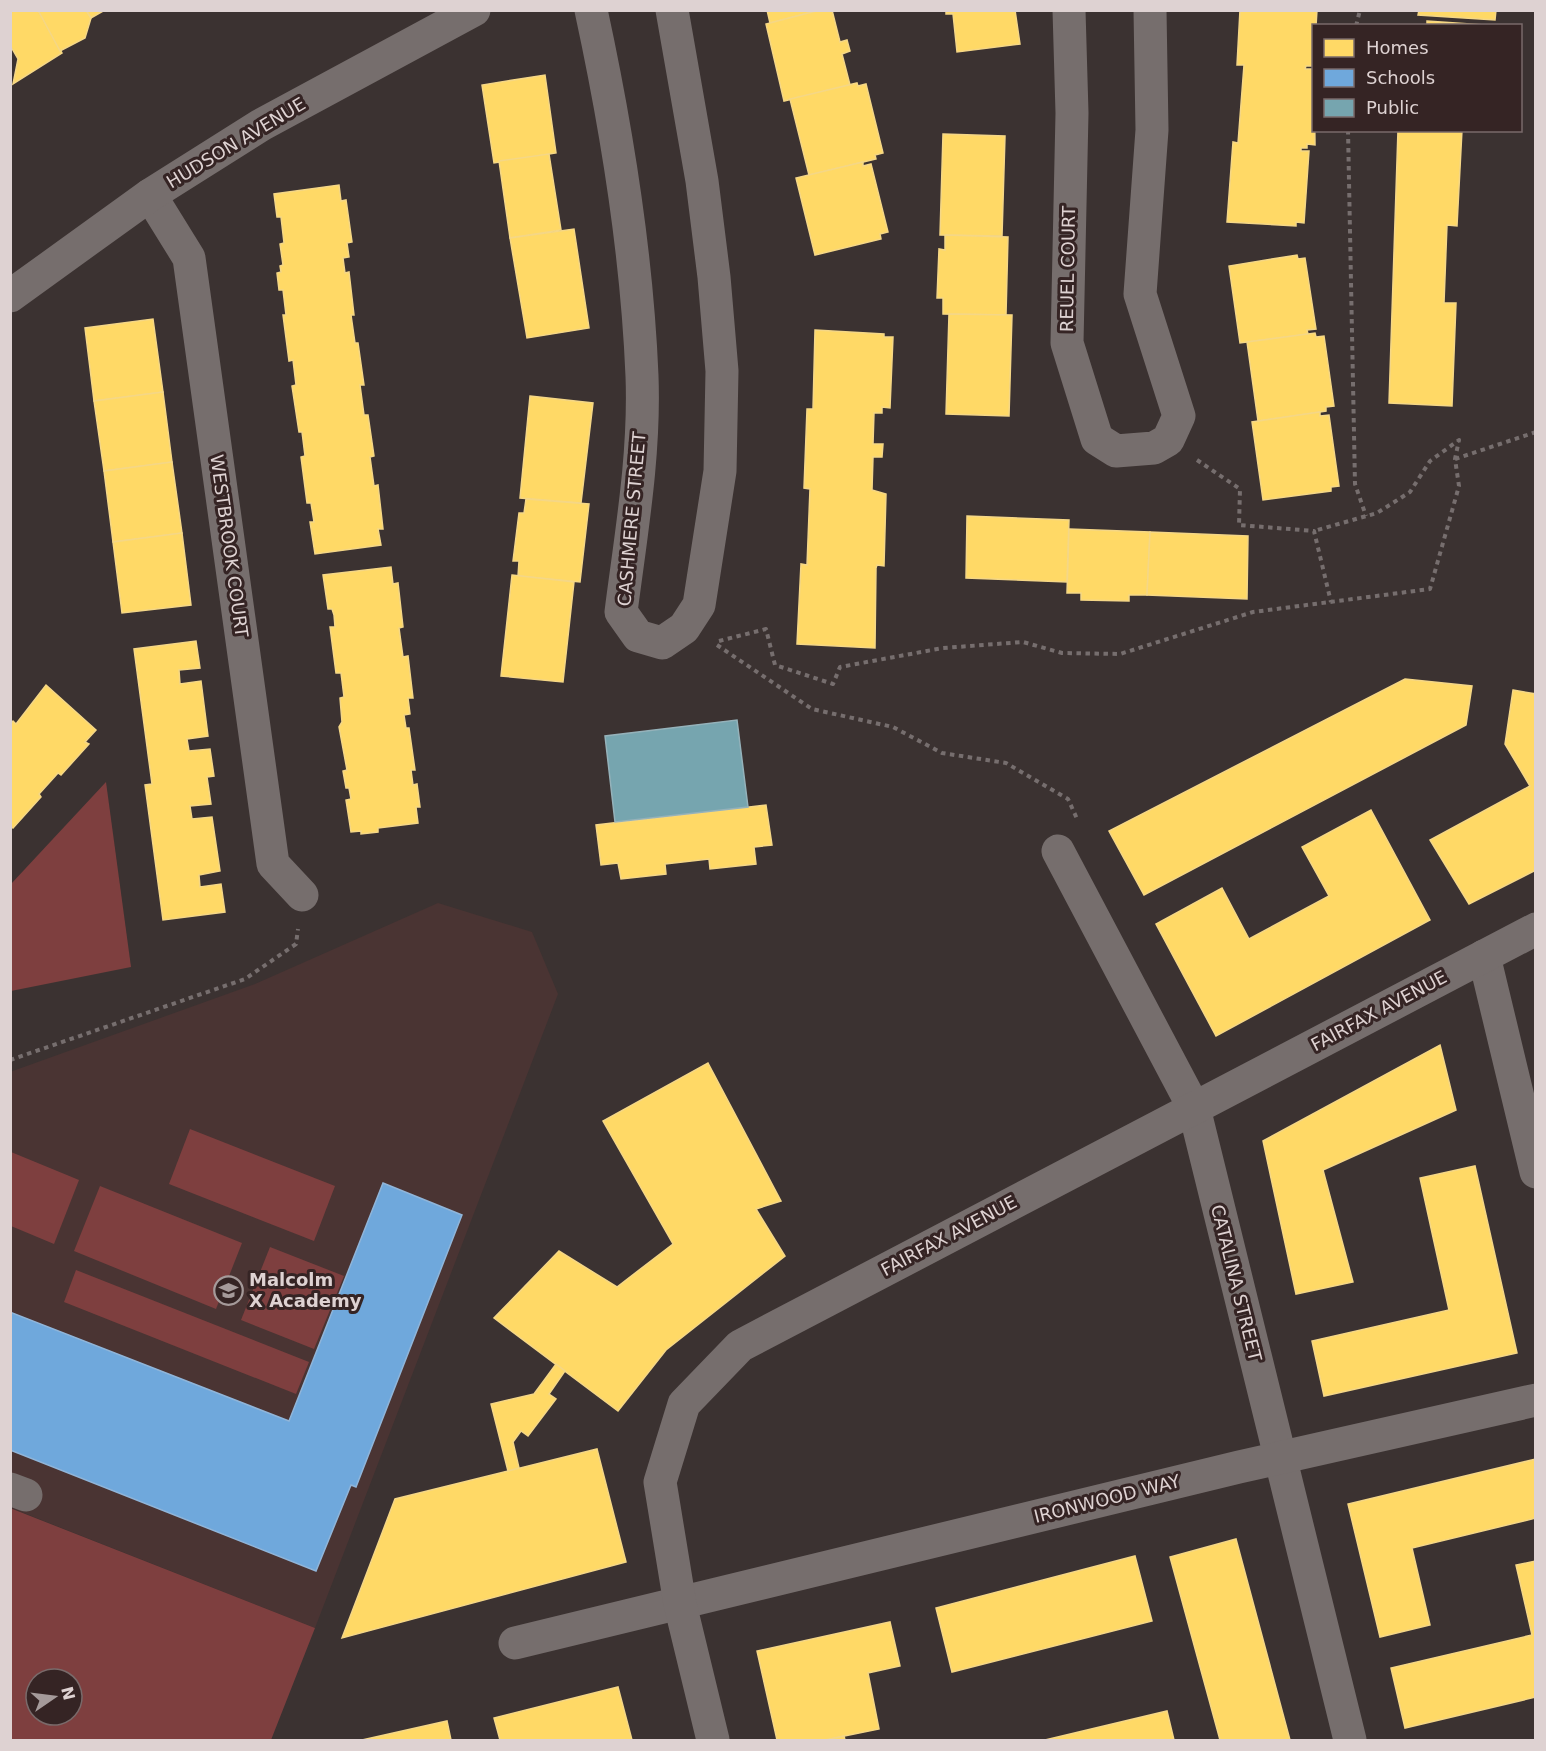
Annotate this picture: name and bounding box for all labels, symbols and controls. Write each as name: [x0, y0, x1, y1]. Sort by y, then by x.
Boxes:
legend: [1312, 24, 1522, 132]
text: Homes: [1366, 37, 1429, 58]
text: Schools: [1366, 67, 1435, 88]
street label: HUDSON AVENUE: [163, 93, 309, 192]
text: Public: [1366, 97, 1419, 118]
street label: REUEL COURT: [1056, 205, 1079, 332]
street label: CASHMERE STREET: [613, 430, 650, 607]
street label: WESTBROOK COURT: [206, 453, 253, 640]
street label: FAIRFAX AVENUE: [1307, 966, 1450, 1055]
street label: FAIRFAX AVENUE: [877, 1191, 1020, 1280]
street label: CATALINA STREET: [1207, 1202, 1266, 1364]
place label: Malcolm X Academy: [249, 1269, 362, 1311]
school or university icon: Malcolm X Academy: [212, 1274, 244, 1306]
street label: IRONWOOD WAY: [1032, 1470, 1183, 1527]
north arrow: [24, 1667, 84, 1727]
text: N: [57, 1685, 79, 1702]

